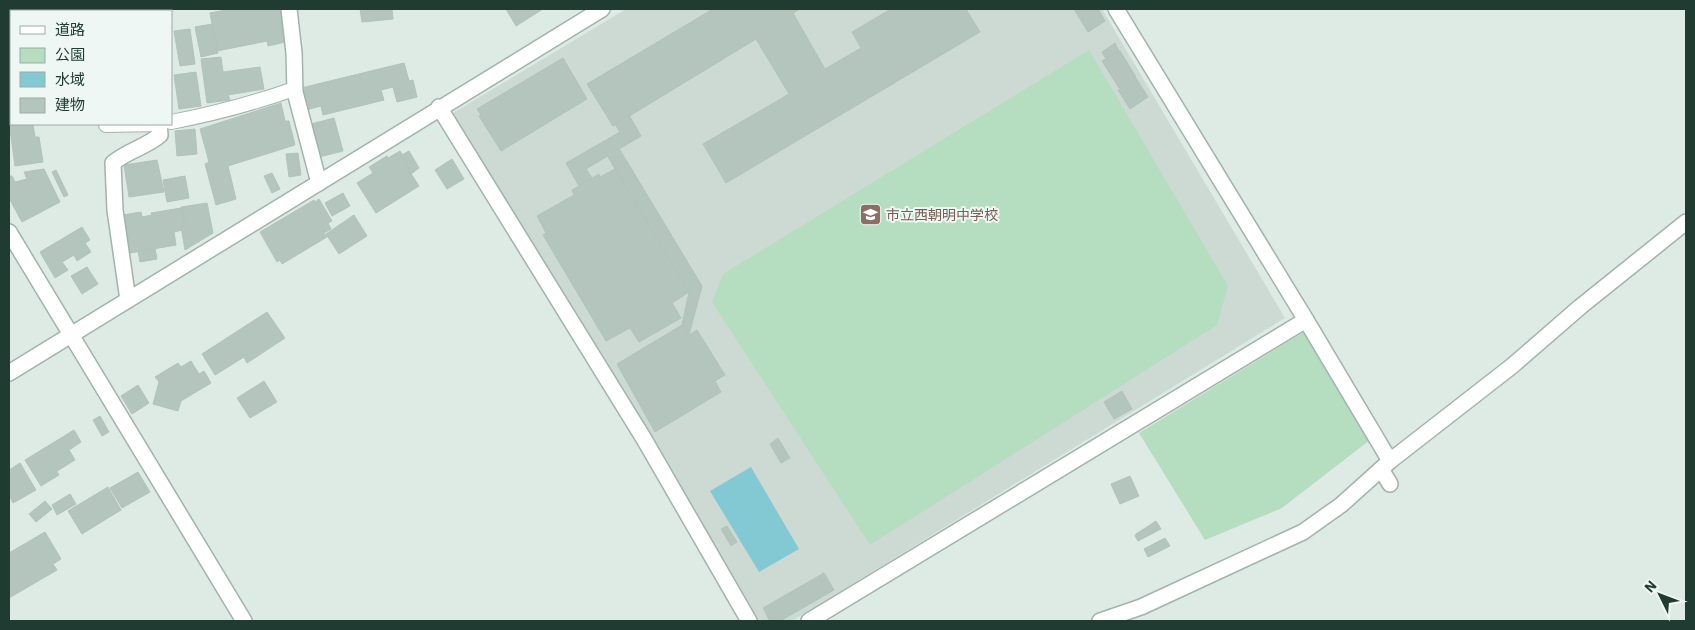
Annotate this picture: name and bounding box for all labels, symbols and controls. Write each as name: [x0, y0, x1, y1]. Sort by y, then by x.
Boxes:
legend: [10, 10, 172, 125]
text: 道路: [55, 20, 85, 39]
text: 公園: [55, 45, 85, 64]
text: 水域: [55, 70, 85, 89]
text: 建物: [55, 95, 85, 114]
school or university icon: 市立西朝明中学校: [858, 203, 882, 227]
place label: 市立西朝明中学校: [886, 206, 998, 224]
north arrow: [1635, 570, 1685, 620]
text: N: [1640, 577, 1660, 596]

